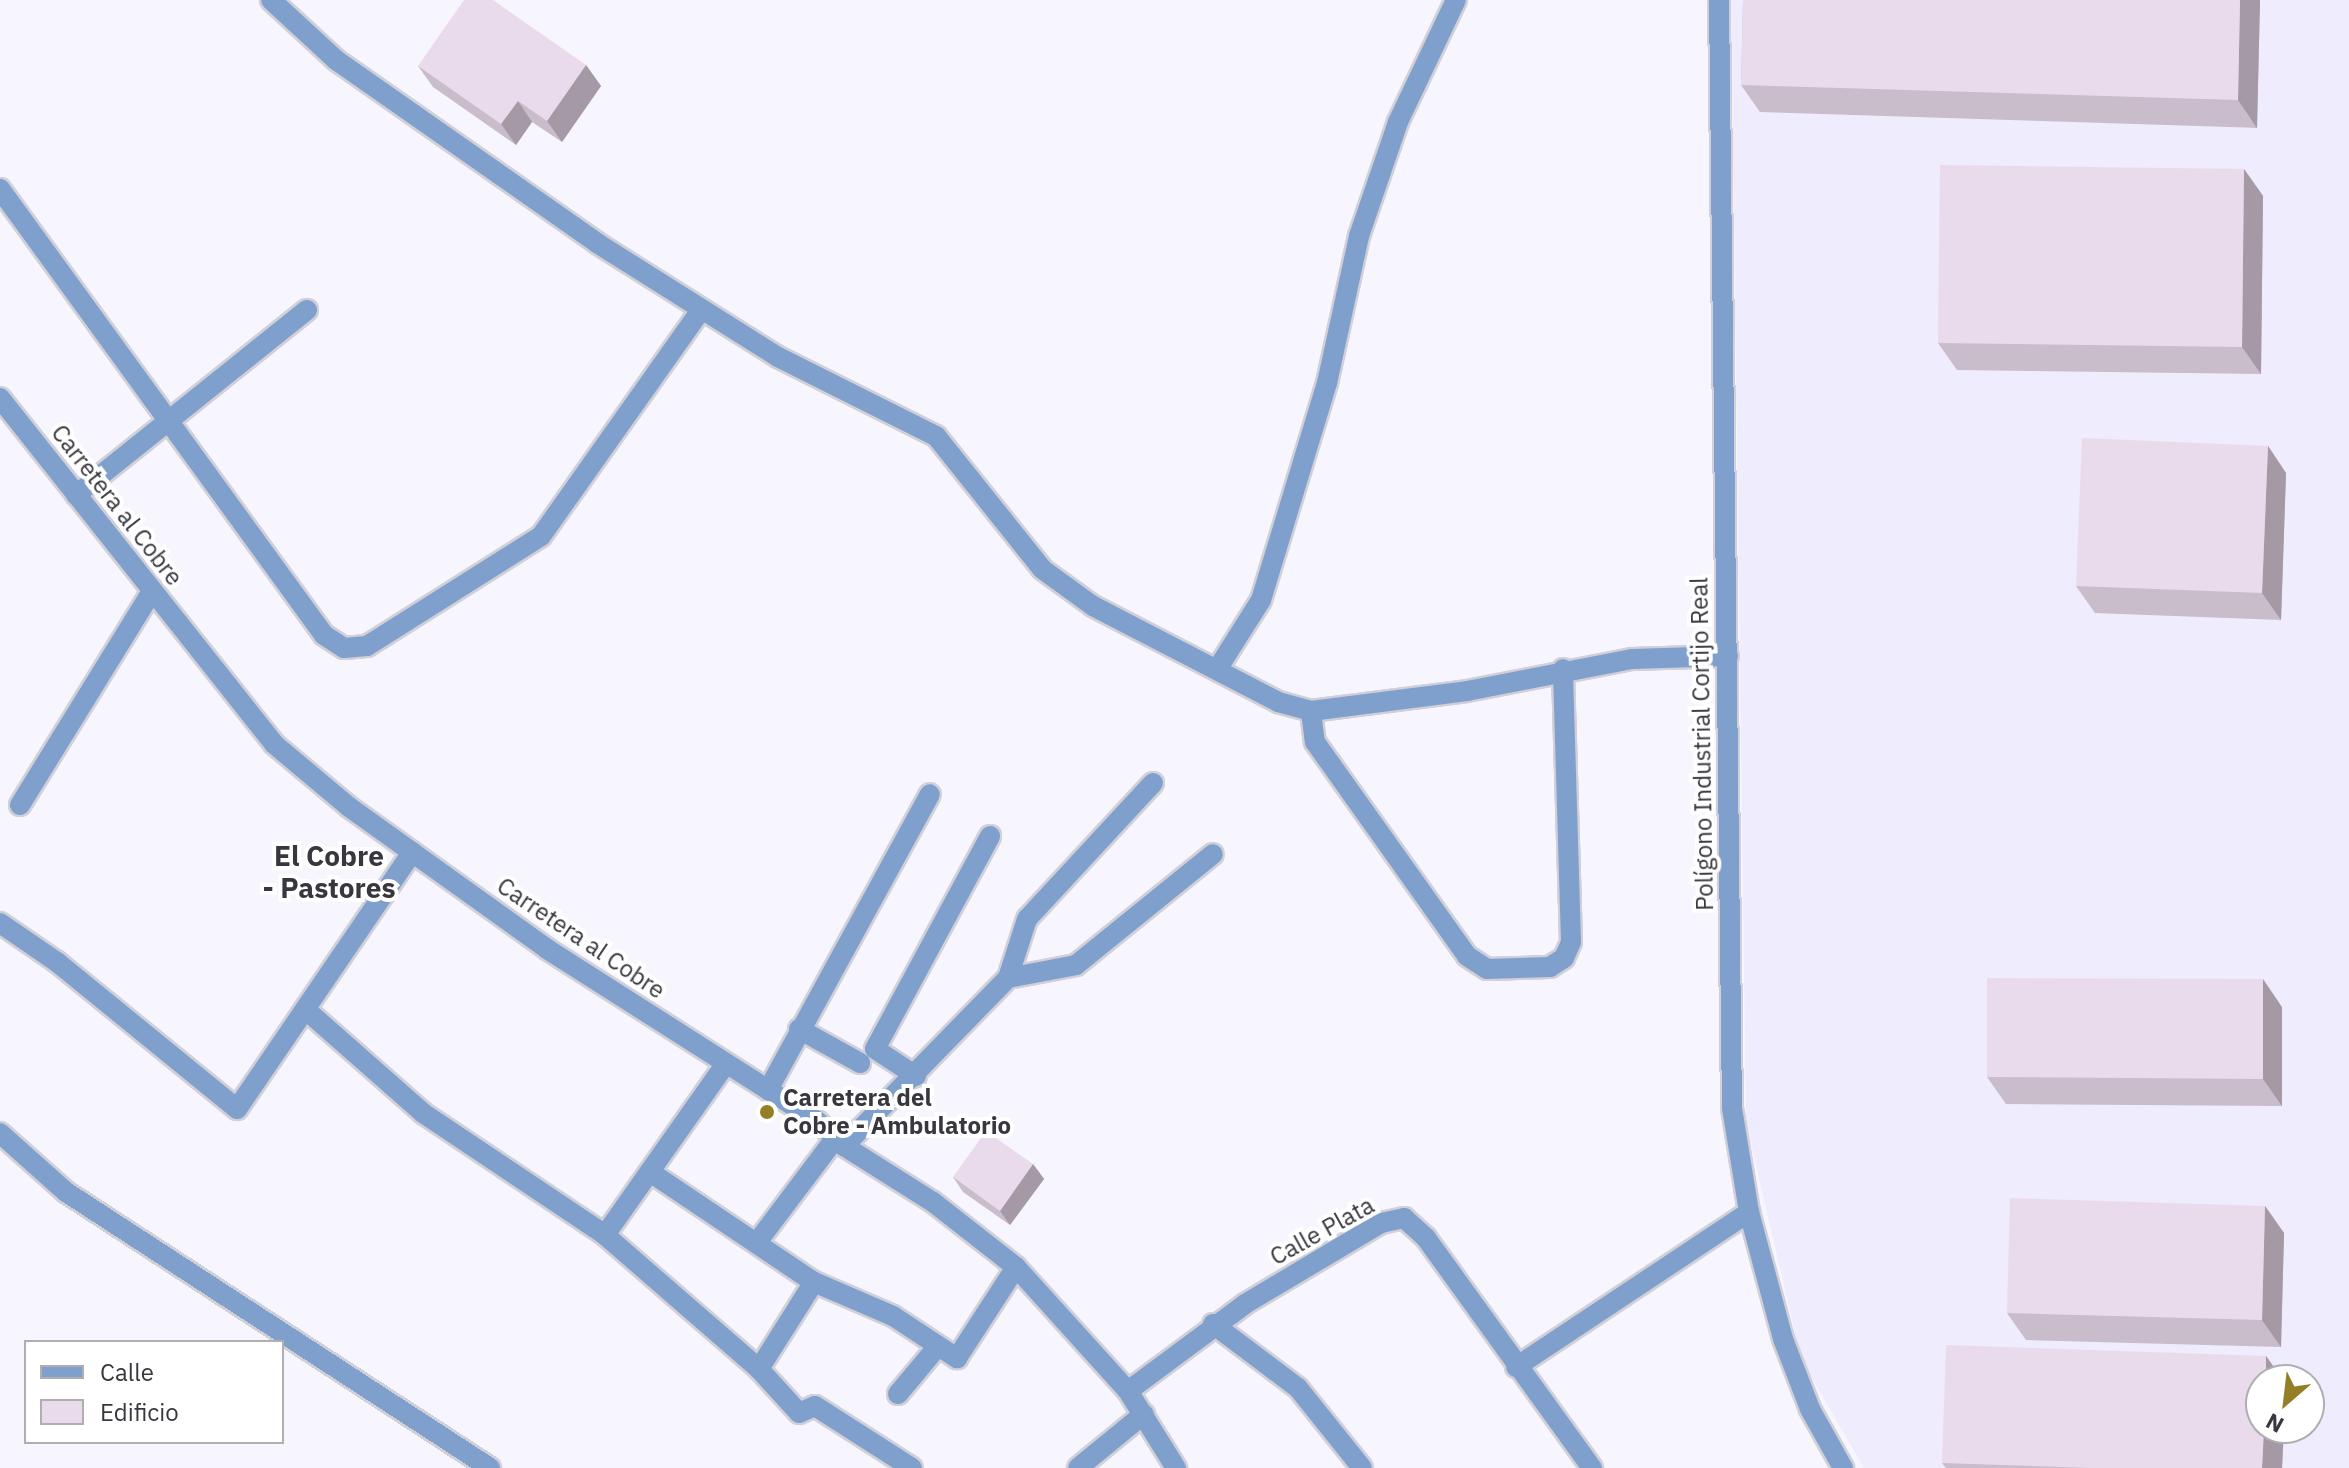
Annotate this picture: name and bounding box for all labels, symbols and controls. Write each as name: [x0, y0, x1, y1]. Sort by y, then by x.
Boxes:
street label: Carretera al Cobre: [45, 419, 189, 591]
street label: Polígono Industrial Cortijo Real: [1685, 577, 1719, 911]
district label: El Cobre - Pastores: [262, 839, 396, 905]
street label: Carretera al Cobre: [492, 871, 670, 1005]
place label: Carretera del Cobre - Ambulatorio: [783, 1084, 1011, 1140]
marker: Carretera del Cobre - Ambulatorio: [758, 1103, 776, 1121]
street label: Calle Plata: [1265, 1191, 1379, 1271]
legend: [24, 1340, 284, 1444]
text: Calle: [100, 1356, 154, 1388]
north arrow: [2245, 1364, 2325, 1444]
text: Edificio: [100, 1396, 179, 1428]
text: N: [2261, 1407, 2288, 1440]

